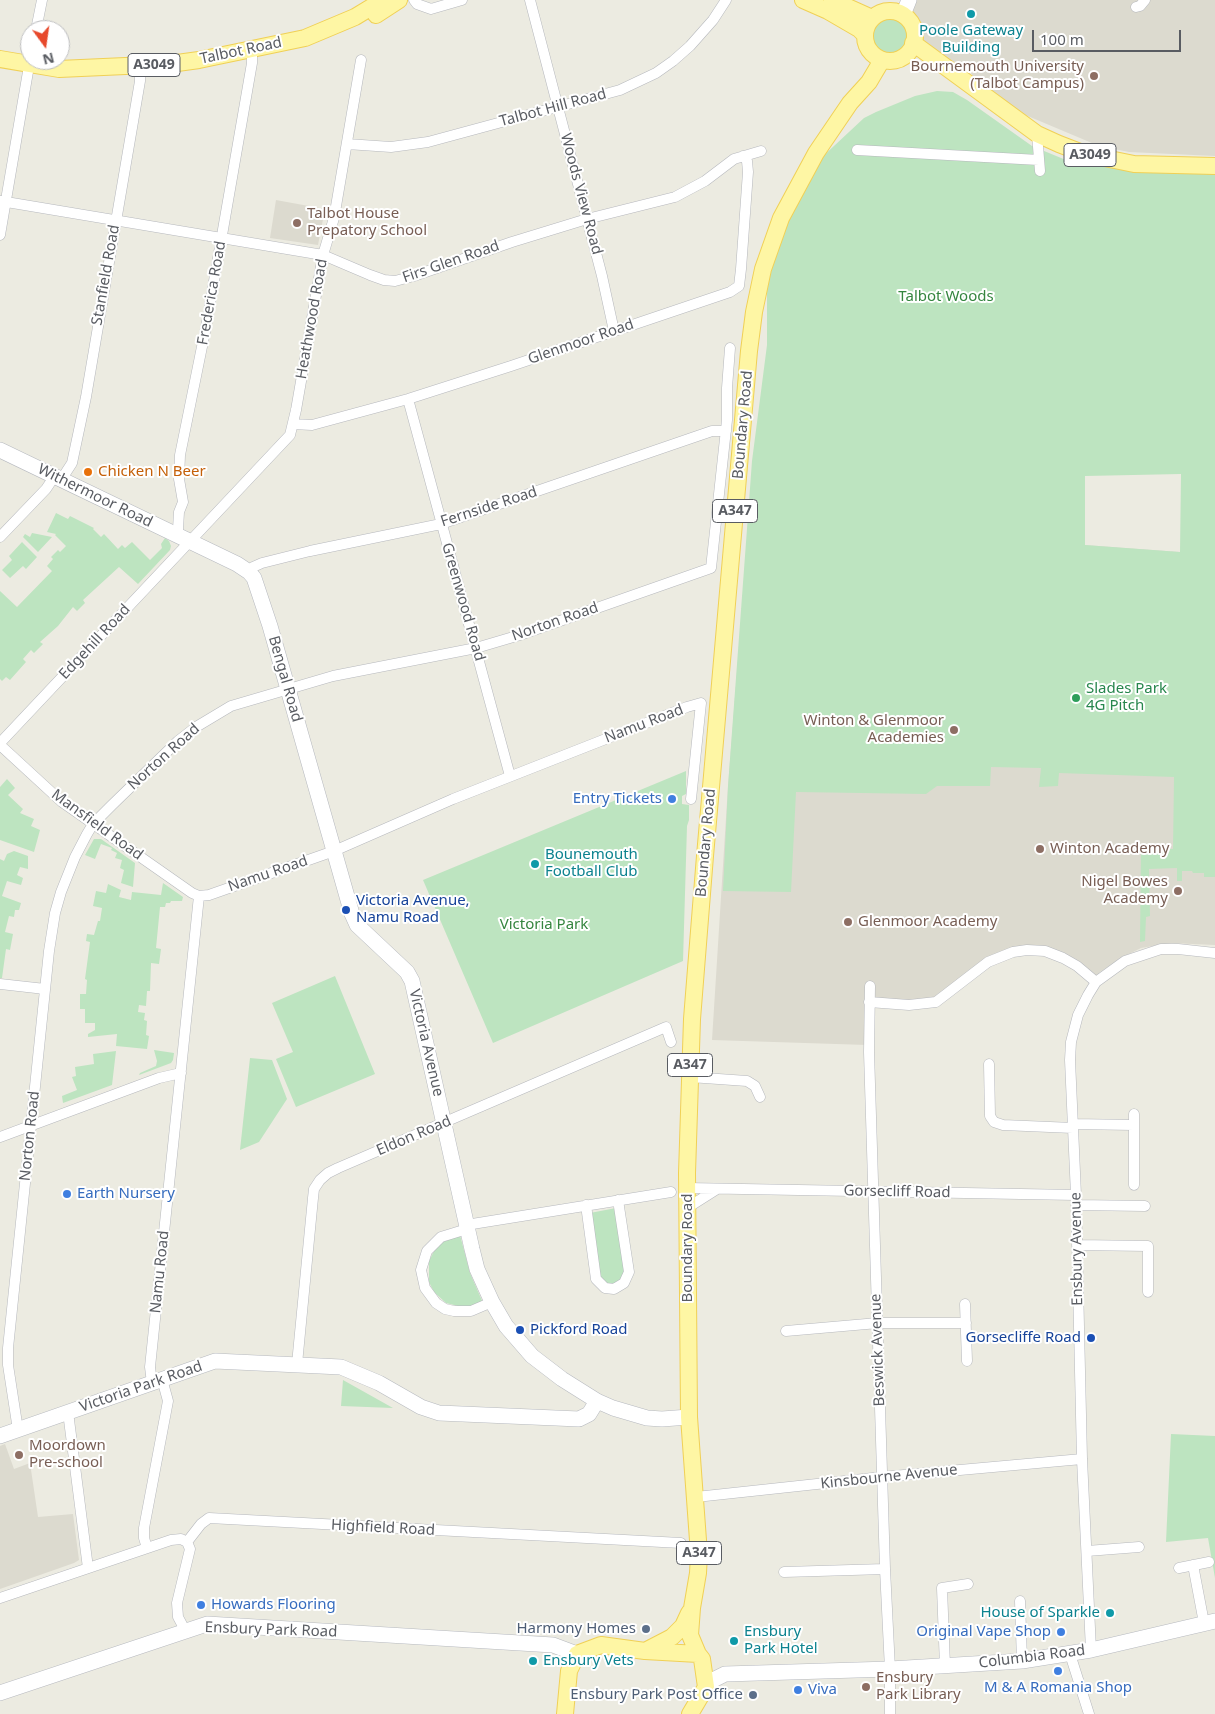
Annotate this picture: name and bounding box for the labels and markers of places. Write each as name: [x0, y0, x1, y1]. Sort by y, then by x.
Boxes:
marker: Poole Gateway Building: [965, 8, 977, 20]
place label: Poole Gateway Building: [919, 22, 1023, 57]
place label: Bournemouth University (Talbot Campus): [911, 58, 1084, 93]
marker: Bournemouth University (Talbot Campus): [1088, 70, 1100, 82]
place label: Talbot House Prepatory School: [307, 205, 427, 240]
marker: Talbot House Prepatory School: [291, 217, 303, 229]
place label: Chicken N Beer: [98, 463, 206, 481]
marker: Chicken N Beer: [82, 466, 94, 478]
place label: Slades Park 4G Pitch: [1086, 680, 1167, 715]
marker: Slades Park 4G Pitch: [1070, 692, 1082, 704]
place label: Winton & Glenmoor Academies: [803, 712, 944, 747]
marker: Winton & Glenmoor Academies: [948, 724, 960, 736]
place label: Entry Tickets: [573, 790, 662, 808]
marker: Entry Tickets: [666, 793, 678, 805]
place label: Winton Academy: [1050, 840, 1169, 858]
marker: Winton Academy: [1034, 843, 1046, 855]
place label: Bounemouth Football Club: [545, 846, 638, 881]
marker: Bounemouth Football Club: [529, 858, 541, 870]
place label: Nigel Bowes Academy: [1081, 873, 1168, 908]
marker: Nigel Bowes Academy: [1172, 885, 1184, 897]
place label: Victoria Avenue, Namu Road: [356, 892, 470, 927]
marker: Victoria Avenue, Namu Road: [340, 904, 352, 916]
place label: Glenmoor Academy: [858, 913, 997, 931]
marker: Glenmoor Academy: [842, 916, 854, 928]
place label: Earth Nursery: [77, 1185, 175, 1203]
marker: Earth Nursery: [61, 1188, 73, 1200]
place label: Pickford Road: [530, 1321, 627, 1339]
marker: Pickford Road: [514, 1324, 526, 1336]
place label: Gorsecliffe Road: [966, 1329, 1081, 1347]
marker: Gorsecliffe Road: [1085, 1332, 1097, 1344]
place label: Moordown Pre-school: [29, 1437, 106, 1472]
marker: Moordown Pre-school: [13, 1449, 25, 1461]
place label: Howards Flooring: [211, 1596, 336, 1614]
marker: Howards Flooring: [195, 1599, 207, 1611]
place label: House of Sparkle: [980, 1604, 1100, 1622]
marker: House of Sparkle: [1104, 1607, 1116, 1619]
place label: Harmony Homes: [516, 1620, 636, 1638]
marker: Harmony Homes: [640, 1623, 652, 1635]
place label: Ensbury Park Hotel: [744, 1623, 818, 1658]
place label: Original Vape Shop: [916, 1623, 1051, 1641]
marker: Original Vape Shop: [1055, 1626, 1067, 1638]
marker: Ensbury Park Hotel: [728, 1635, 740, 1647]
place label: Ensbury Vets: [543, 1652, 634, 1670]
marker: Ensbury Vets: [527, 1655, 539, 1667]
marker: M & A Romania Shop: [1052, 1665, 1064, 1677]
place label: Ensbury Park Library: [876, 1669, 961, 1704]
place label: M & A Romania Shop: [984, 1679, 1132, 1697]
place label: Viva: [808, 1681, 837, 1699]
marker: Ensbury Park Library: [860, 1681, 872, 1693]
marker: Viva: [792, 1684, 804, 1696]
place label: Ensbury Park Post Office: [570, 1686, 743, 1704]
marker: Ensbury Park Post Office: [747, 1689, 759, 1701]

